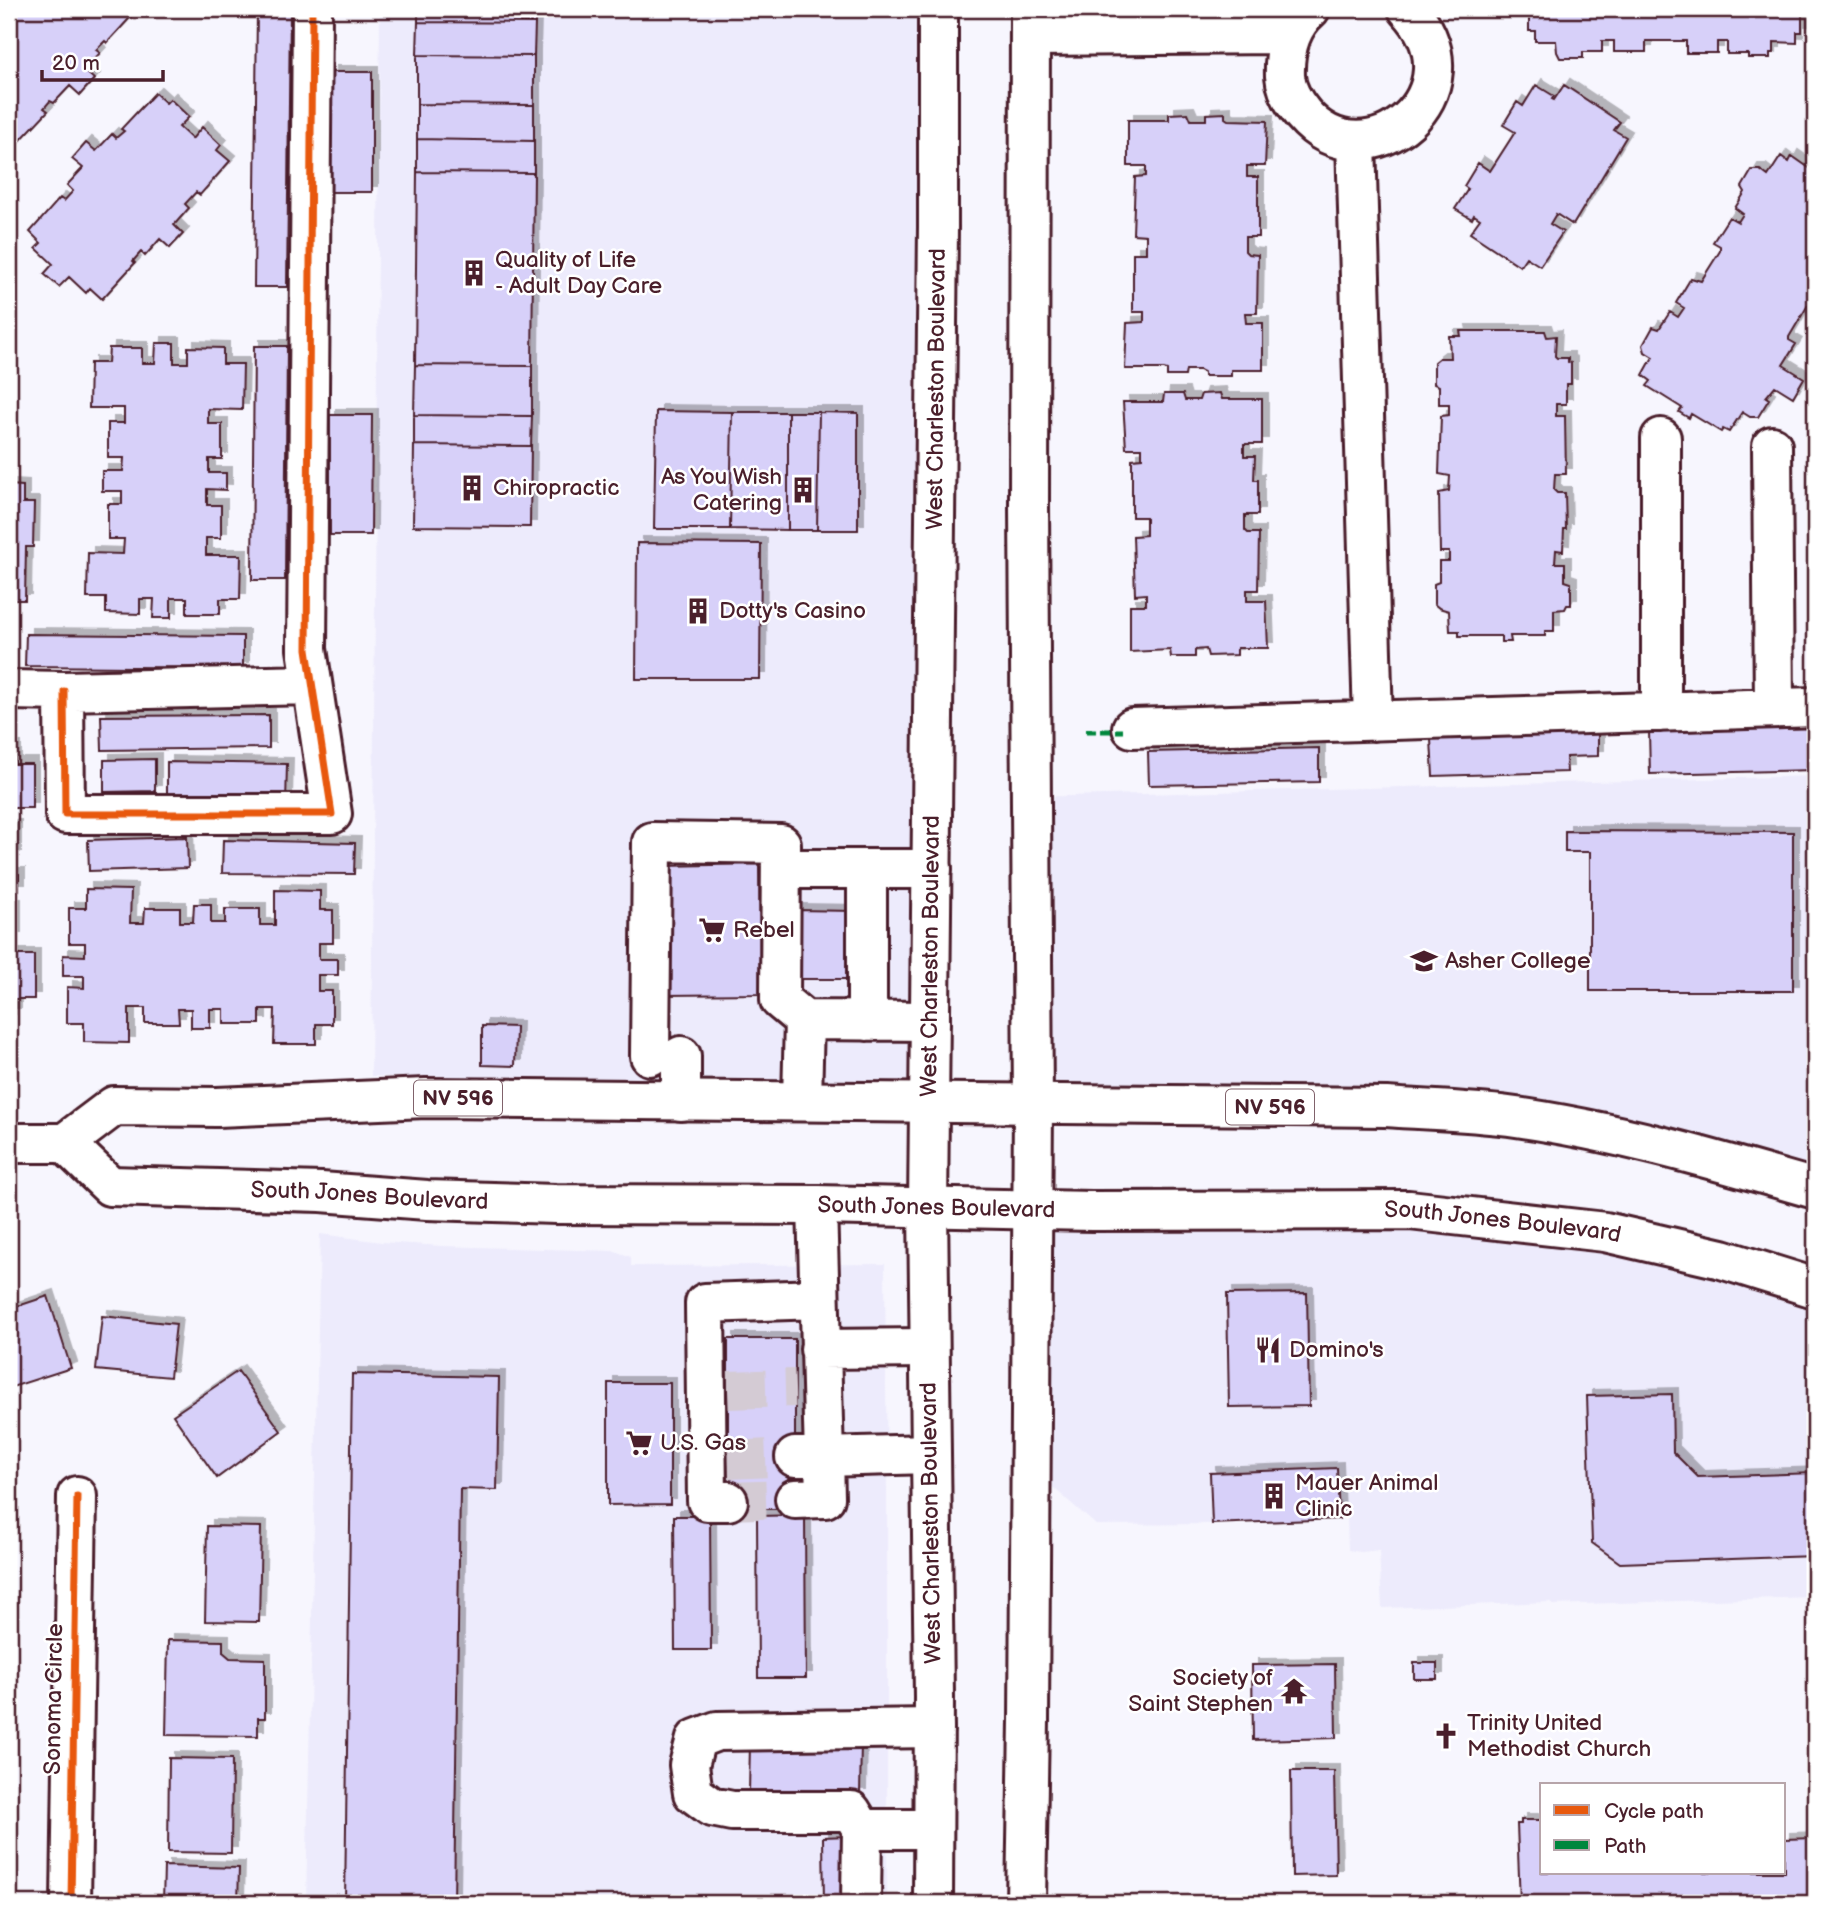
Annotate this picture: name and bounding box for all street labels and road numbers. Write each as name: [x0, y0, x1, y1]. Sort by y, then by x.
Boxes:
street label: West Charleston Boulevard: [921, 248, 952, 530]
street label: West Charleston Boulevard: [915, 815, 946, 1097]
road number: NV 596: [414, 1080, 502, 1116]
road number: NV 596: [1226, 1090, 1314, 1124]
street label: South Jones Boulevard: [250, 1176, 489, 1216]
street label: South Jones Boulevard: [817, 1191, 1056, 1224]
street label: South Jones Boulevard: [1384, 1196, 1624, 1249]
street label: West Charleston Boulevard: [915, 1382, 947, 1664]
street label: Sonoma Circle: [39, 1623, 69, 1775]

